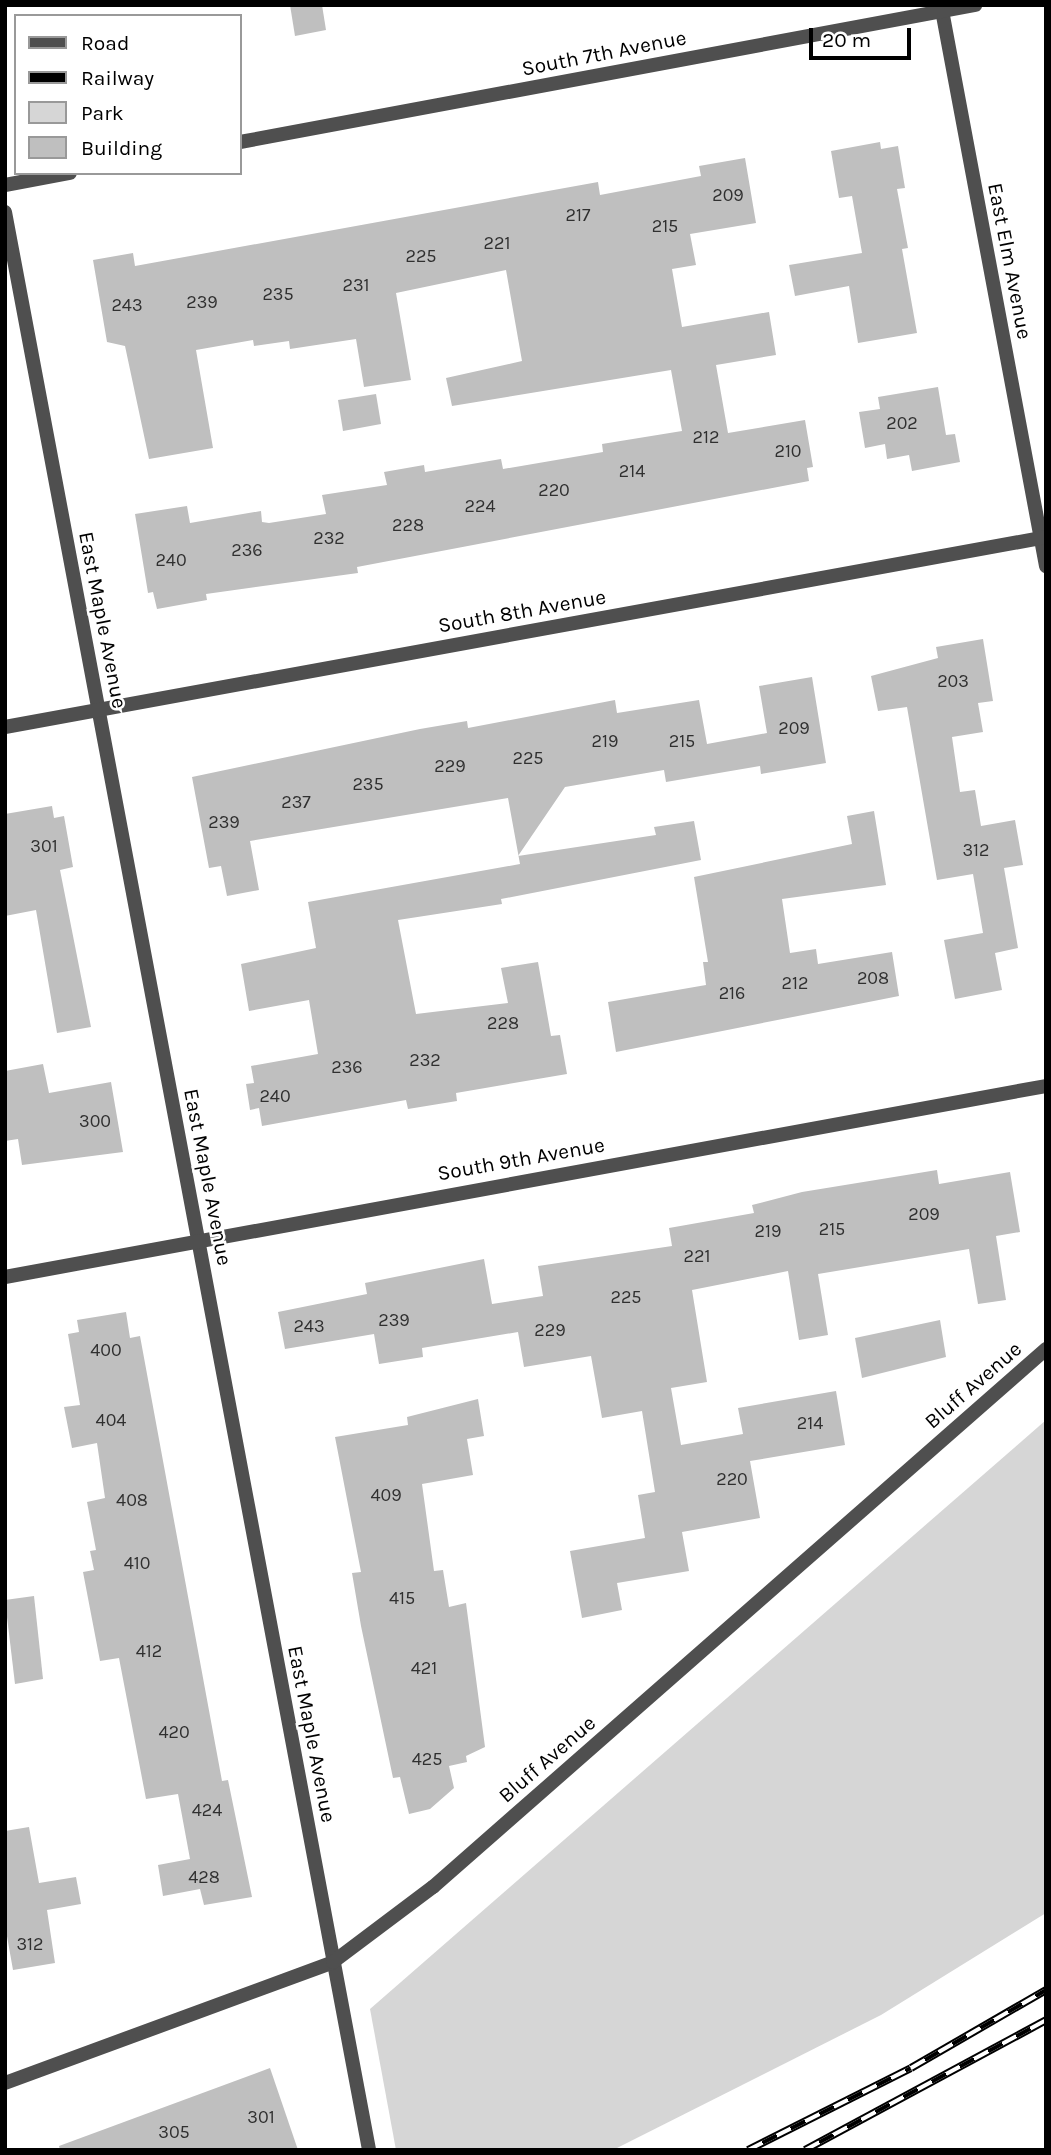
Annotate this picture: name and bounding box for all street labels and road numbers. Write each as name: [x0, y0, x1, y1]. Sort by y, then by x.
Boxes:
street label: South 7th Avenue: [520, 25, 688, 81]
street label: East Elm Avenue: [982, 181, 1038, 341]
street label: East Maple Avenue: [73, 529, 133, 711]
street label: South 8th Avenue: [436, 584, 608, 638]
street label: East Maple Avenue: [178, 1086, 238, 1268]
street label: South 9th Avenue: [435, 1132, 607, 1186]
street label: Bluff Avenue: [919, 1336, 1027, 1434]
street label: East Maple Avenue: [282, 1643, 342, 1825]
street label: Bluff Avenue: [493, 1710, 601, 1808]

